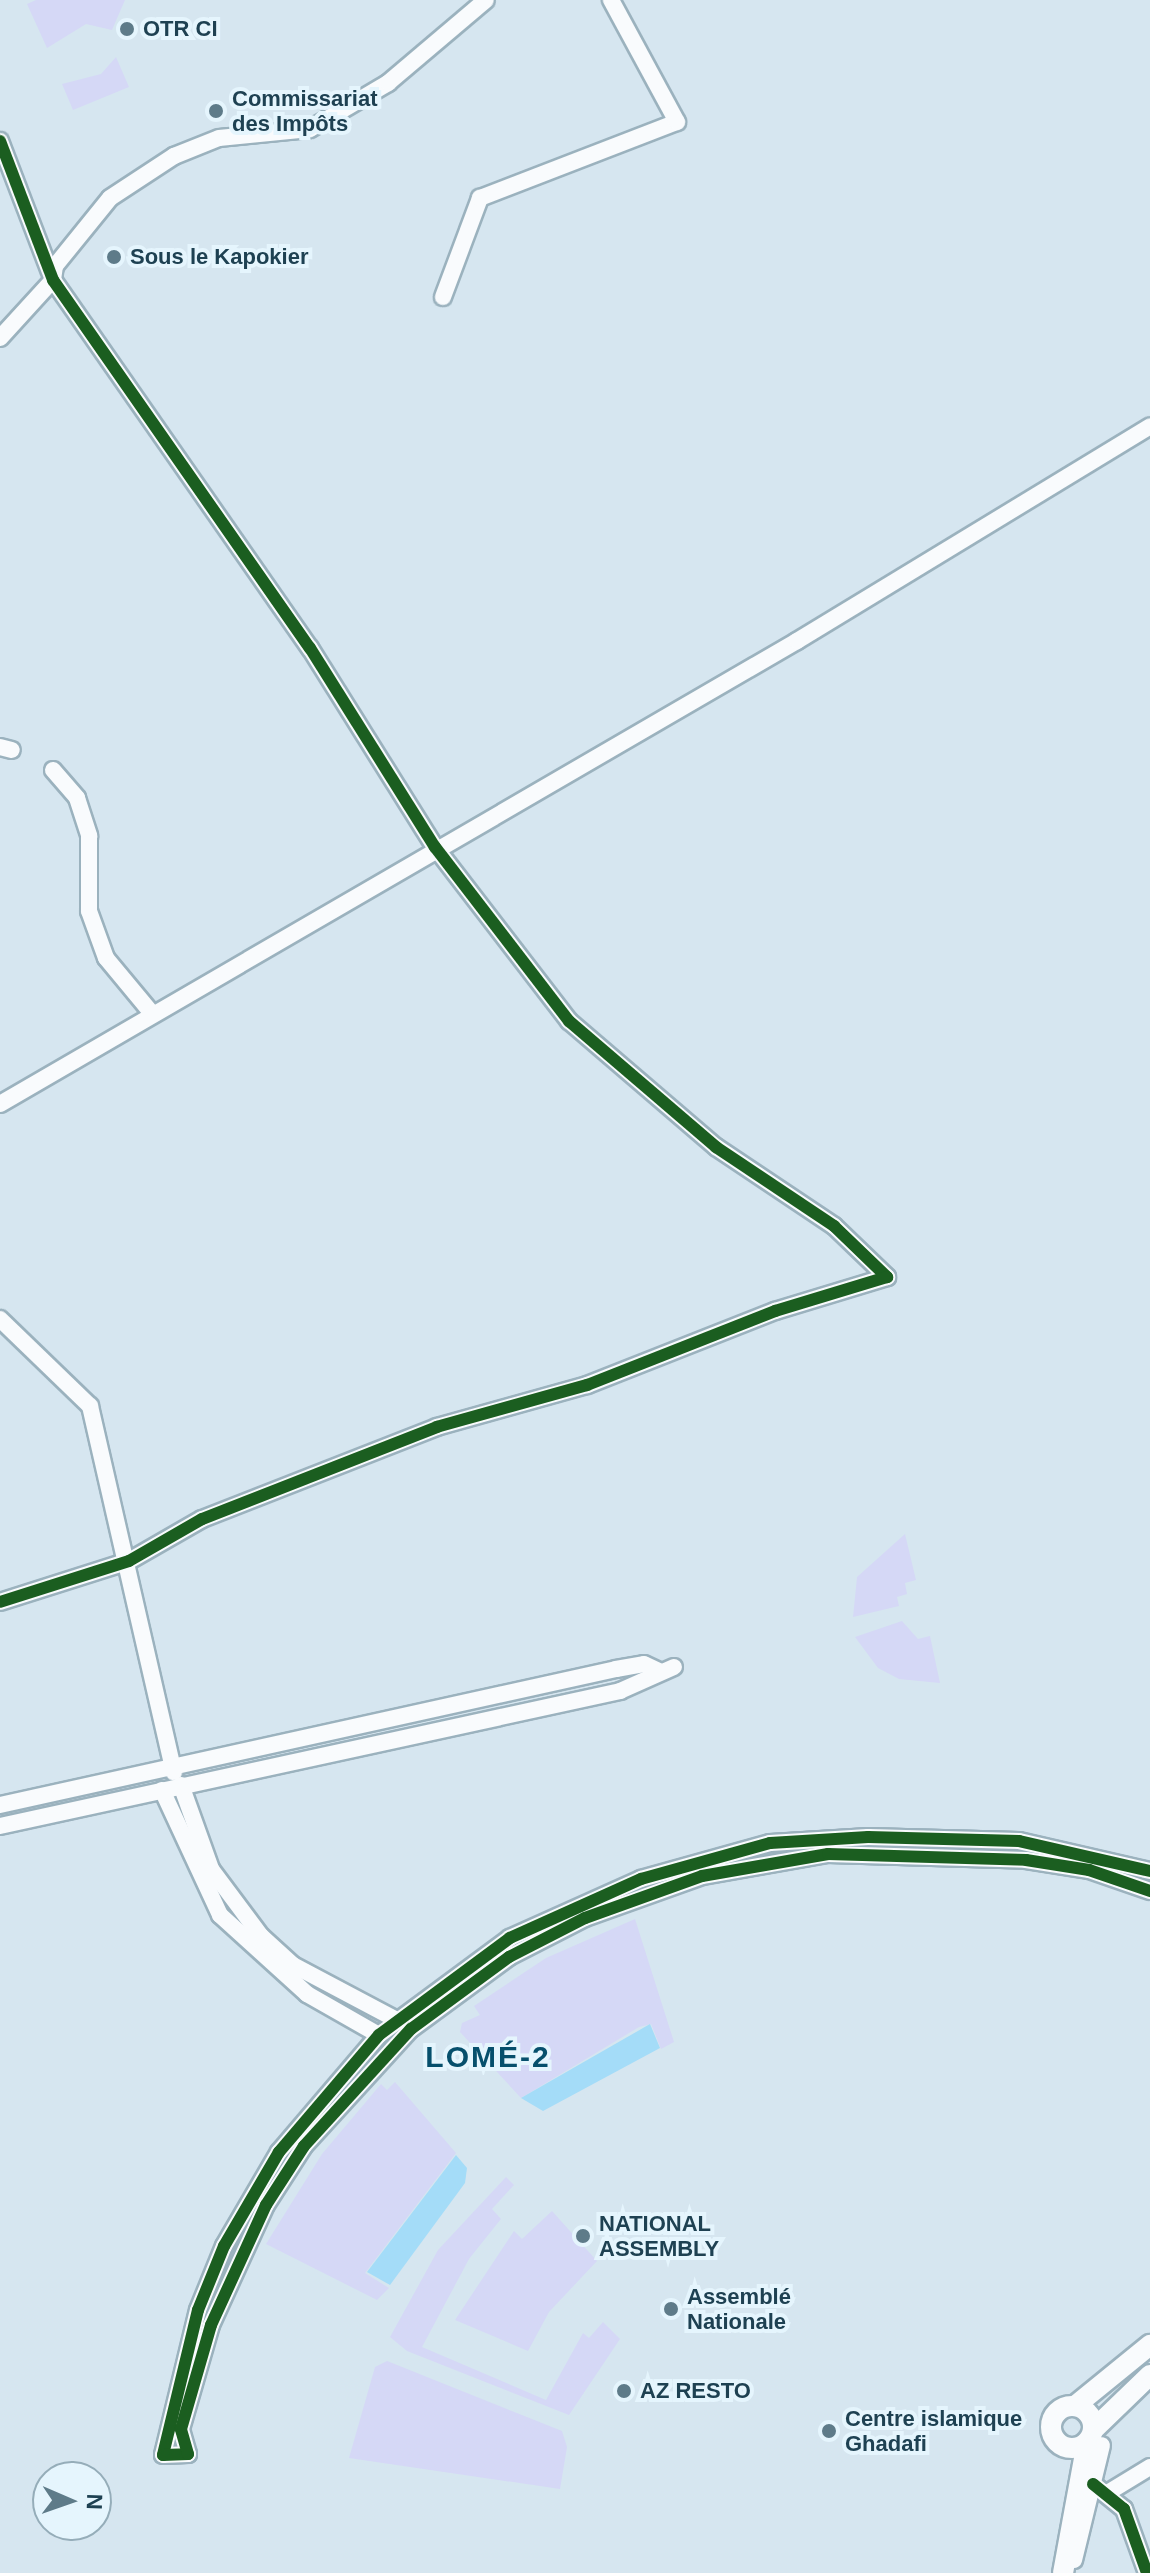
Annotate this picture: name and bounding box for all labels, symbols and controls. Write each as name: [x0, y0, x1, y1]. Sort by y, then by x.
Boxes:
place label: OTR CI: [143, 16, 218, 42]
marker: OTR CI: [118, 20, 136, 38]
place label: Commissariat des Impôts: [232, 85, 378, 136]
marker: Commissariat des Impôts: [207, 102, 225, 120]
place label: Sous le Kapokier: [130, 244, 309, 270]
marker: Sous le Kapokier: [105, 248, 123, 266]
district label: LOMÉ-2: [425, 2039, 551, 2075]
place label: NATIONAL ASSEMBLY: [599, 2210, 719, 2262]
marker: NATIONAL ASSEMBLY: [574, 2227, 592, 2245]
place label: Assemblé Nationale: [687, 2283, 791, 2334]
marker: Assemblé Nationale: [662, 2300, 680, 2318]
place label: AZ RESTO: [640, 2378, 751, 2404]
marker: AZ RESTO: [615, 2382, 633, 2400]
place label: Centre islamique Ghadafi: [845, 2405, 1022, 2456]
marker: Centre islamique Ghadafi: [820, 2422, 838, 2440]
north arrow: [32, 2461, 112, 2541]
text: N: [82, 2493, 107, 2510]

